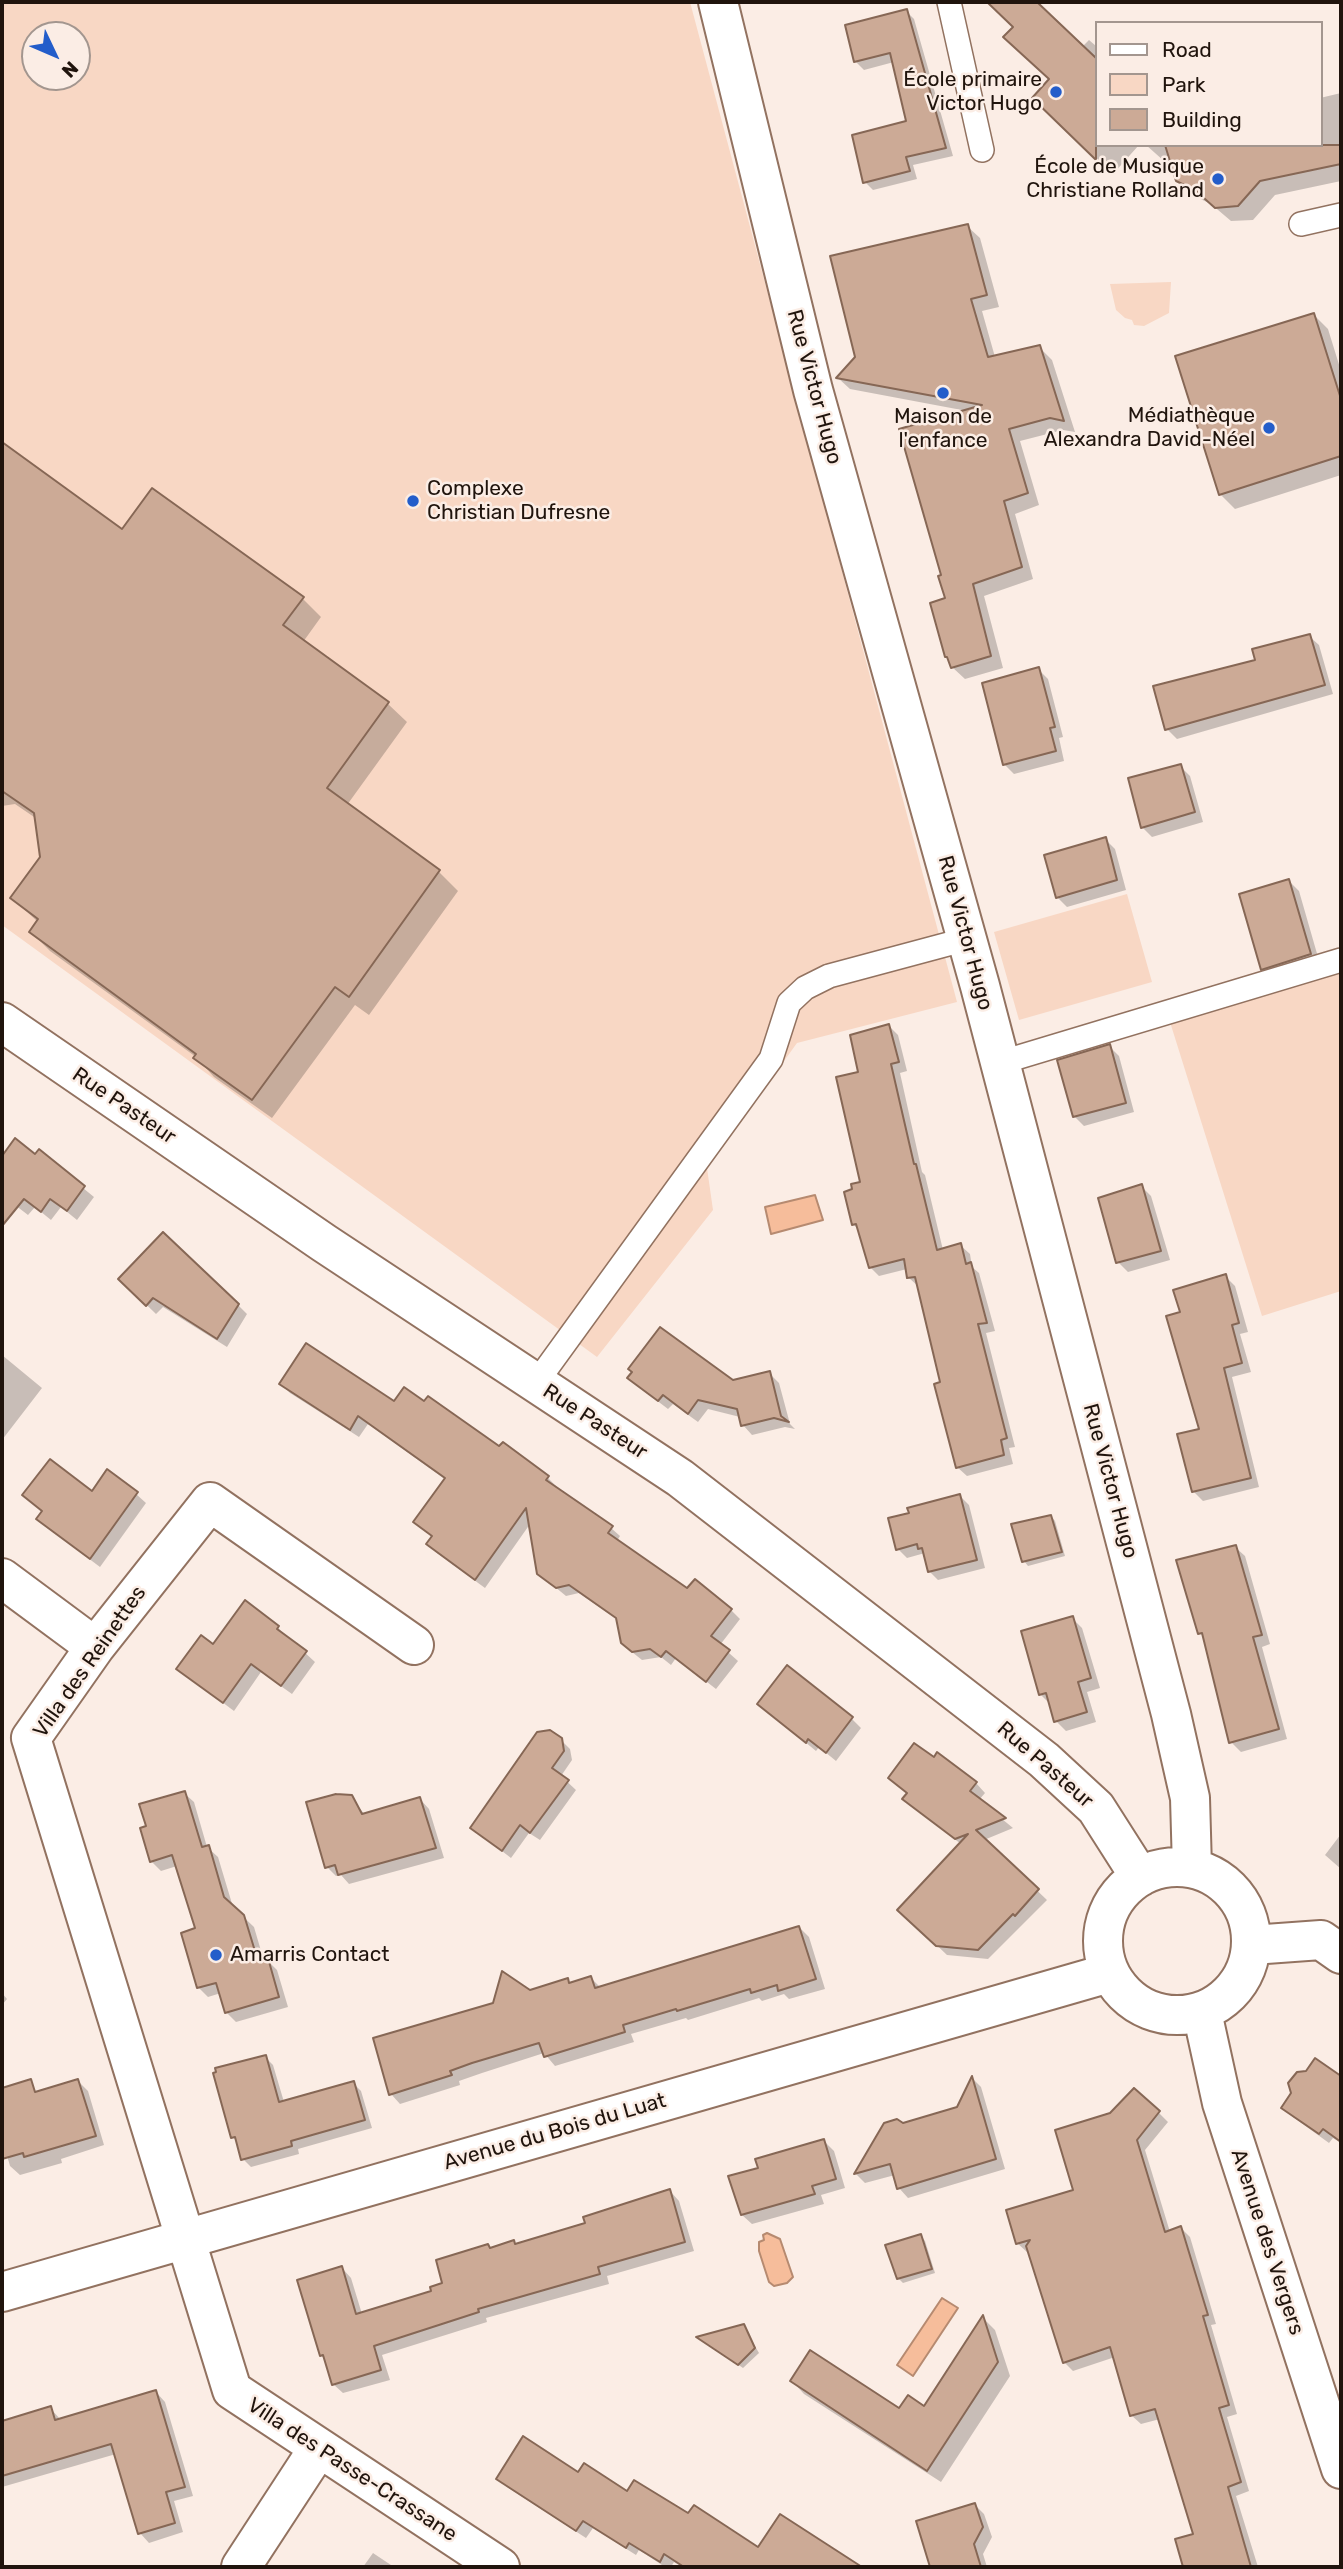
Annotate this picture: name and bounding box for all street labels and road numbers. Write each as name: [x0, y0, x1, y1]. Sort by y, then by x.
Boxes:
street label: Rue Victor Hugo: [781, 307, 847, 467]
street label: Rue Victor Hugo: [932, 853, 998, 1013]
street label: Rue Pasteur: [67, 1062, 181, 1150]
street label: Rue Pasteur: [538, 1379, 652, 1465]
street label: Rue Victor Hugo: [1077, 1401, 1143, 1561]
street label: Villa des Reinettes: [28, 1581, 152, 1743]
street label: Rue Pasteur: [992, 1716, 1098, 1814]
street label: Avenue du Bois du Luat: [441, 2088, 669, 2176]
street label: Avenue des Vergers: [1225, 2146, 1309, 2338]
street label: Villa des Passe-Crassane: [242, 2393, 462, 2547]

